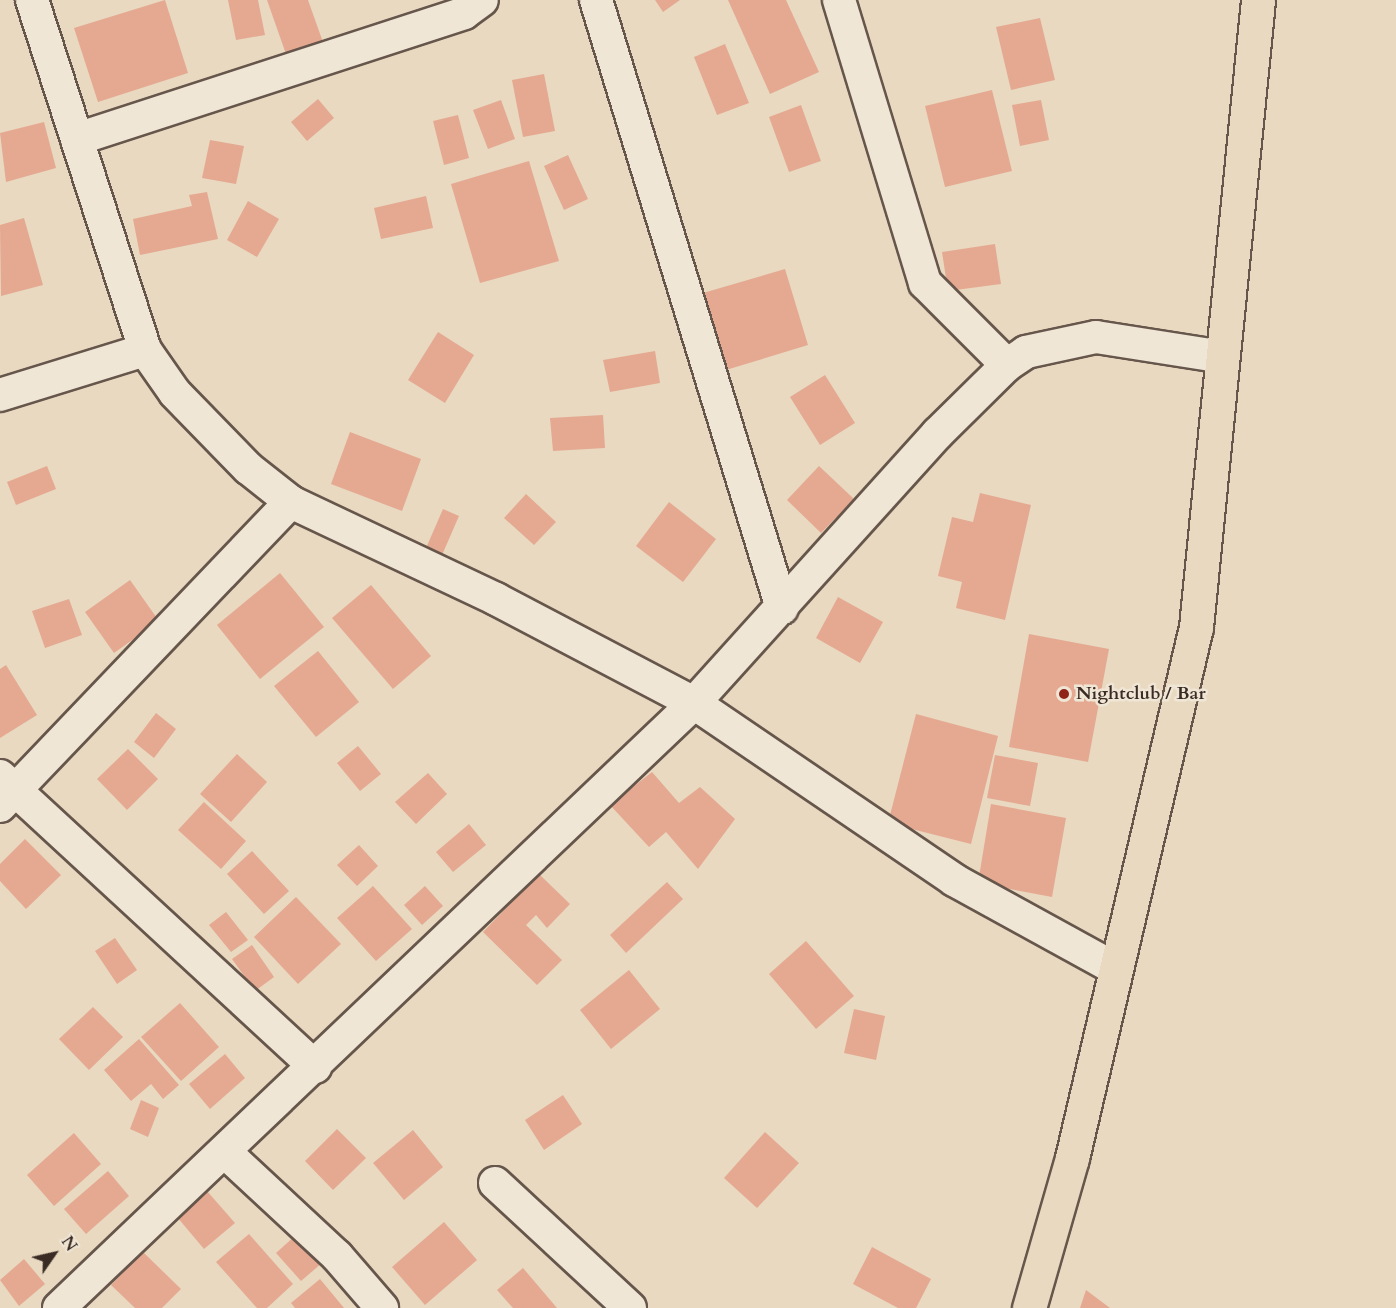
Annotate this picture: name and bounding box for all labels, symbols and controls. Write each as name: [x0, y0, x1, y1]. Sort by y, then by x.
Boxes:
place label: Nightclub / Bar: [1076, 683, 1206, 705]
marker: Nightclub / Bar: [1057, 687, 1071, 701]
north arrow: [24, 1224, 84, 1284]
text: N: [56, 1232, 82, 1256]

